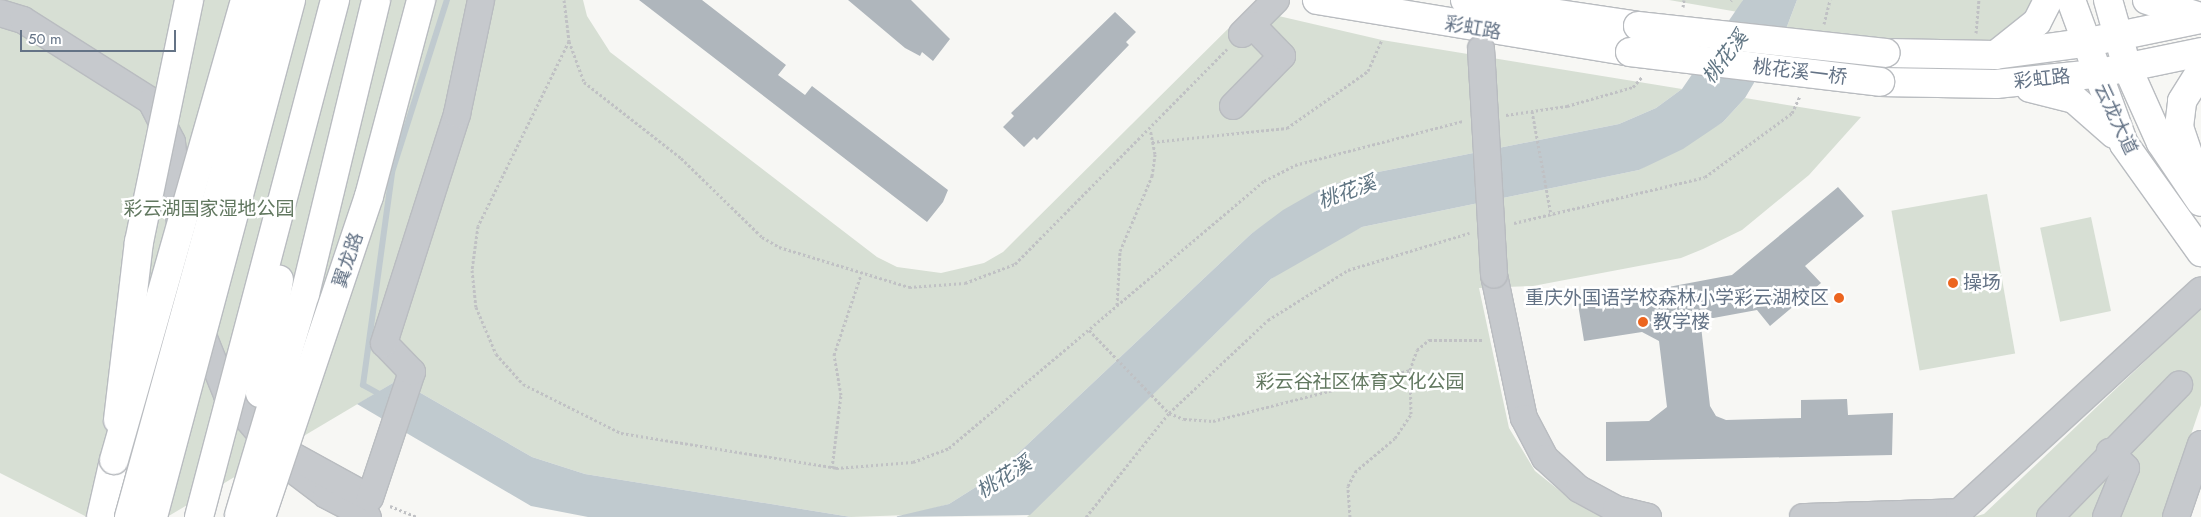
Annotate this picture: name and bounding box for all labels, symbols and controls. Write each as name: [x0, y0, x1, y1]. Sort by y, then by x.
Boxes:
street label: 彩虹路: [1443, 12, 1503, 44]
scale bar: [22, 20, 179, 52]
water label: 桃花溪: [1697, 26, 1753, 88]
text: 50 m: [28, 28, 62, 50]
street label: 桃花溪一桥: [1751, 55, 1849, 89]
street label: 彩虹路: [2012, 65, 2072, 93]
street label: 云龙大道: [2090, 80, 2142, 158]
water label: 桃花溪: [1315, 170, 1379, 214]
park label: 彩云湖国家湿地公园: [124, 198, 294, 220]
street label: 翼龙路: [328, 229, 368, 291]
place label: 操场: [1963, 272, 2001, 294]
marker: 操场: [1947, 277, 1959, 289]
place label: 重庆外国语学校森林小学彩云湖校区: [1525, 287, 1829, 309]
marker: 重庆外国语学校森林小学彩云湖校区: [1833, 292, 1845, 304]
place label: 教学楼: [1653, 311, 1710, 333]
marker: 教学楼: [1637, 316, 1649, 328]
park label: 彩云谷社区体育文化公园: [1256, 371, 1464, 393]
water label: 桃花溪: [972, 451, 1036, 503]

